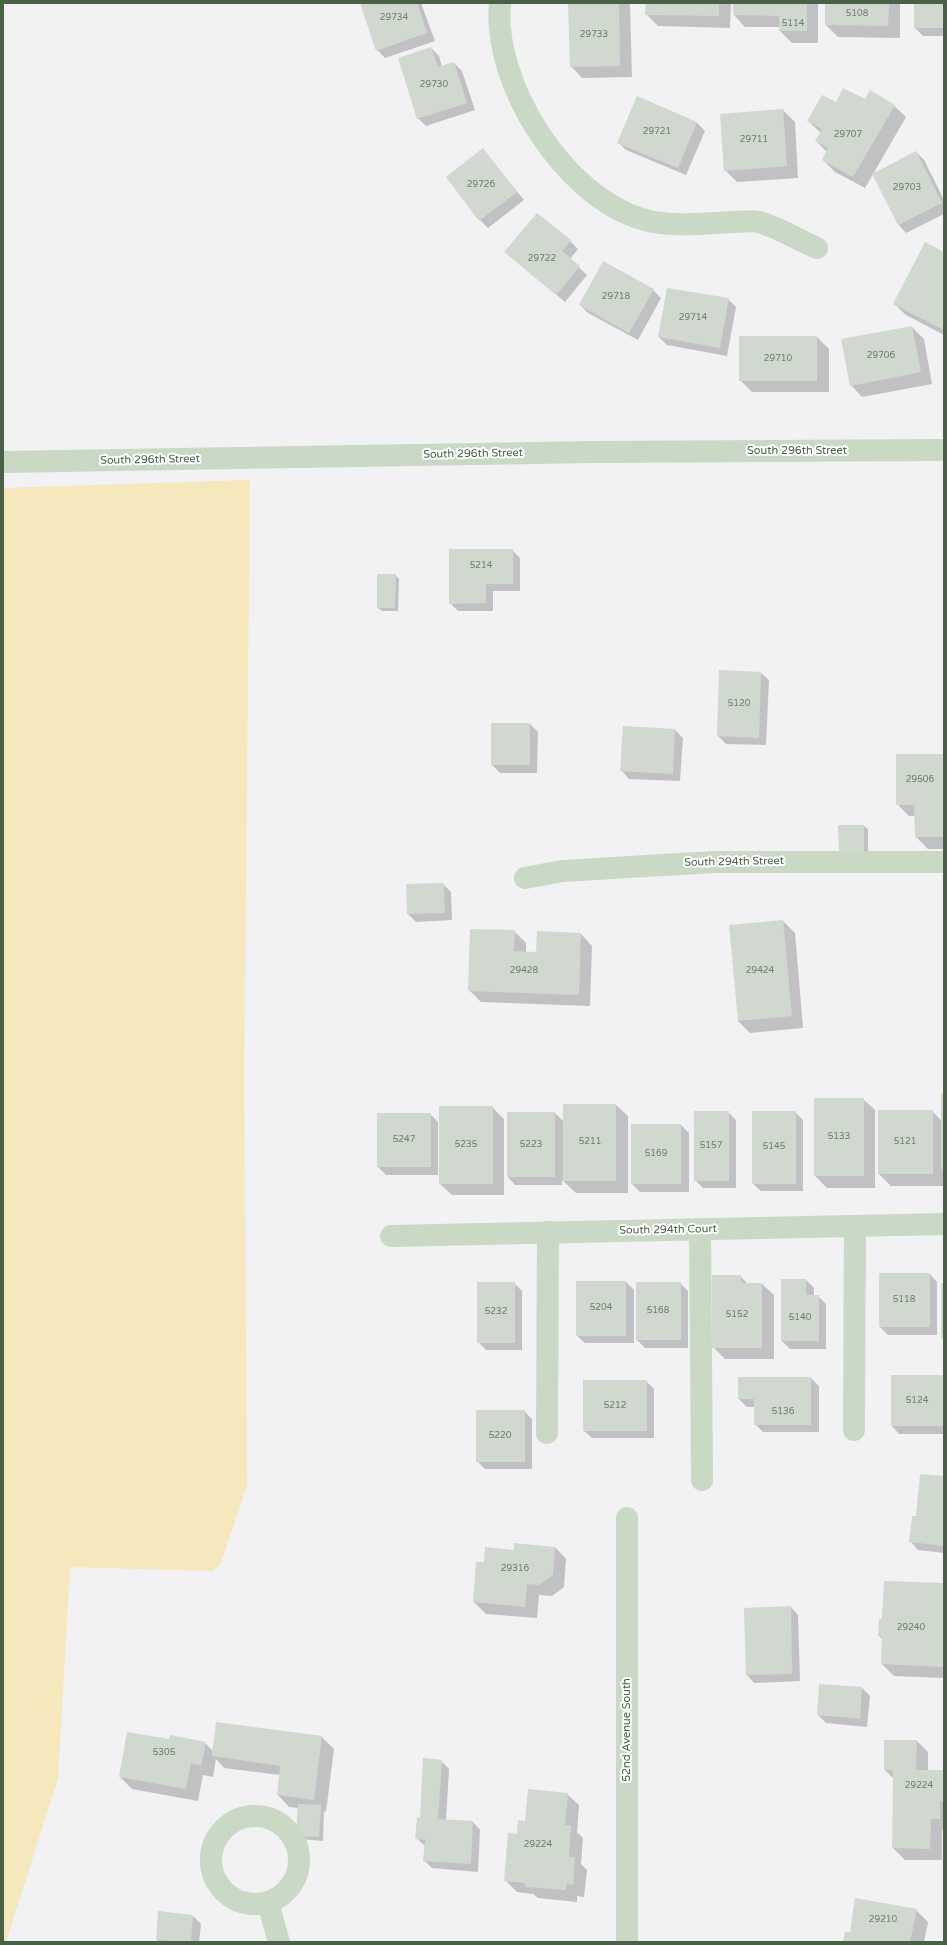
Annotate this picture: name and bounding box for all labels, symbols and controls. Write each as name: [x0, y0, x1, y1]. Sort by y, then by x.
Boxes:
house number: 5108: [846, 9, 868, 19]
house number: 29734: [380, 13, 408, 23]
house number: 5114: [782, 19, 804, 29]
house number: 29733: [580, 30, 608, 40]
house number: 29730: [420, 80, 448, 90]
house number: 29721: [643, 127, 671, 137]
house number: 29707: [834, 130, 862, 140]
house number: 29711: [740, 135, 768, 145]
house number: 29726: [467, 180, 495, 190]
house number: 29703: [893, 183, 921, 193]
house number: 29722: [528, 254, 556, 264]
house number: 29718: [602, 292, 630, 302]
house number: 29714: [679, 313, 707, 323]
house number: 29706: [867, 351, 895, 361]
house number: 29710: [764, 354, 792, 364]
street label: South 296th Street: [747, 444, 847, 458]
street label: South 296th Street: [423, 447, 523, 461]
street label: South 296th Street: [100, 453, 200, 467]
house number: 5214: [470, 561, 492, 571]
house number: 5120: [728, 699, 750, 709]
house number: 29506: [906, 775, 934, 785]
street label: South 294th Street: [684, 855, 784, 869]
house number: 29428: [510, 966, 538, 976]
house number: 29424: [746, 966, 774, 976]
house number: 5133: [828, 1132, 850, 1142]
house number: 5247: [393, 1135, 415, 1145]
house number: 5211: [579, 1137, 601, 1147]
house number: 5121: [894, 1137, 916, 1147]
house number: 5235: [455, 1140, 477, 1150]
house number: 5223: [520, 1140, 542, 1150]
house number: 5157: [700, 1141, 722, 1151]
house number: 5145: [763, 1142, 785, 1152]
house number: 5169: [645, 1149, 667, 1159]
street label: South 294th Court: [619, 1223, 717, 1237]
house number: 5118: [893, 1295, 915, 1305]
house number: 5204: [590, 1303, 612, 1313]
house number: 5168: [647, 1306, 669, 1316]
house number: 5232: [485, 1307, 507, 1317]
house number: 5152: [726, 1310, 748, 1320]
house number: 5140: [789, 1313, 811, 1323]
house number: 5124: [906, 1396, 928, 1406]
house number: 5212: [604, 1401, 626, 1411]
house number: 5136: [772, 1407, 794, 1417]
house number: 5220: [489, 1431, 511, 1441]
house number: 29316: [501, 1564, 529, 1574]
house number: 29240: [897, 1623, 925, 1633]
street label: 52nd Avenue South: [620, 1678, 634, 1782]
house number: 5305: [153, 1748, 175, 1758]
house number: 29224: [905, 1781, 933, 1791]
house number: 29224: [524, 1840, 552, 1850]
house number: 29210: [869, 1915, 897, 1925]

